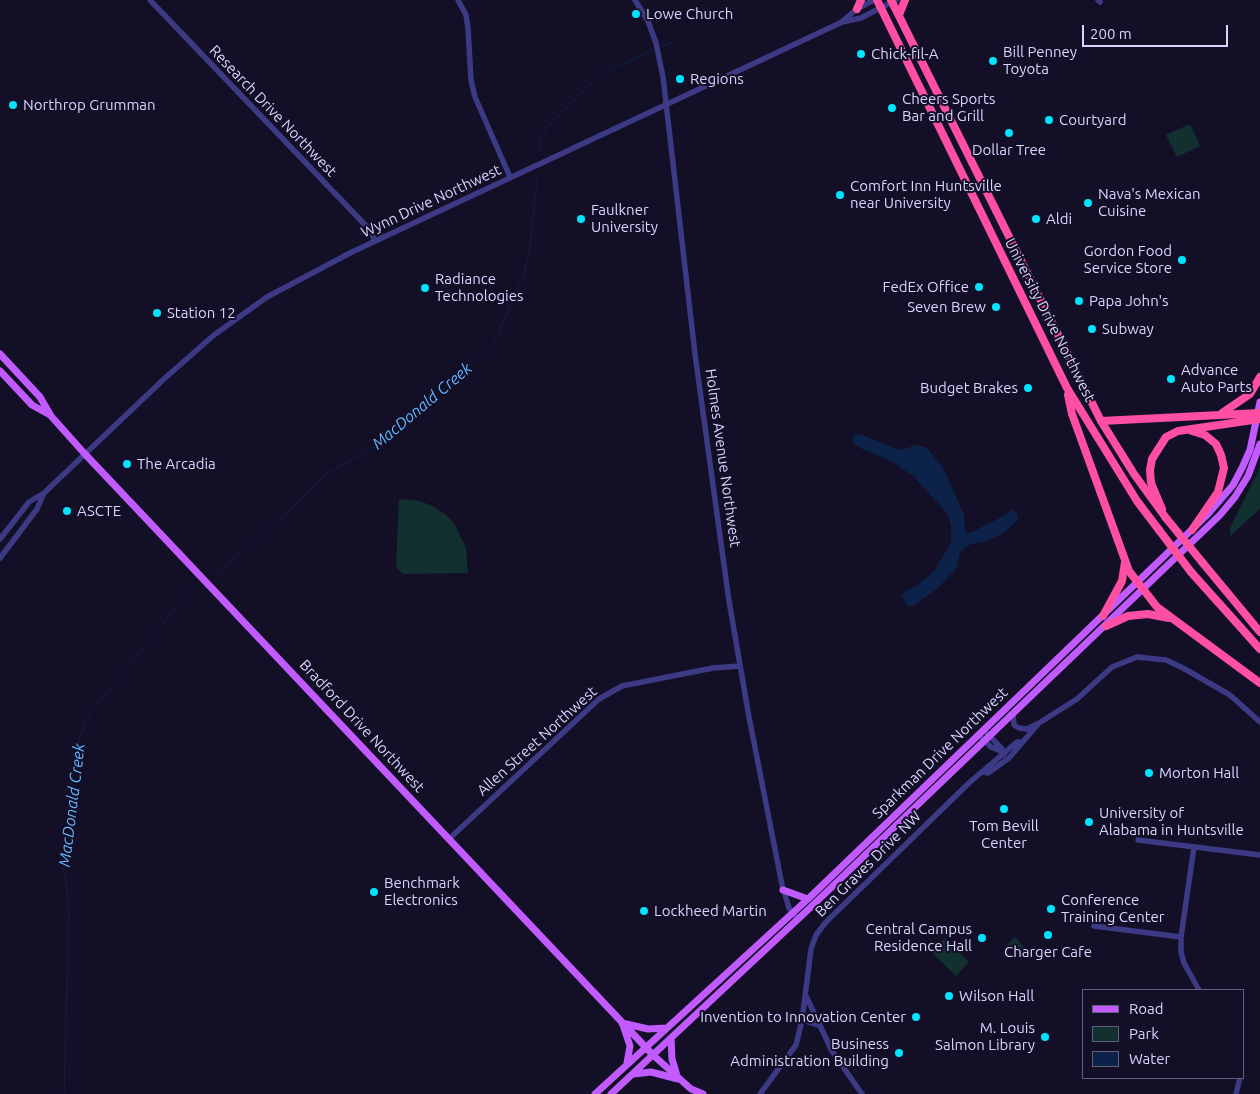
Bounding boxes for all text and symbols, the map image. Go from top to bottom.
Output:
place label: Lowe Church [646,5,733,23]
marker: Lowe Church [630,8,642,20]
scale bar [1085,15,1231,47]
text: 200 m [1090,25,1132,42]
street label: Research Drive Northwest [206,42,340,180]
place label: Bill Penney Toyota [1003,43,1077,78]
place label: Chick-fil-A [871,45,938,63]
marker: Chick-fil-A [855,48,867,60]
marker: Bill Penney Toyota [987,55,999,67]
place label: Regions [690,70,744,88]
marker: Regions [674,73,686,85]
place label: Cheers Sports Bar and Grill [902,90,995,125]
place label: Northrop Grumman [23,96,156,114]
marker: Northrop Grumman [7,99,19,111]
marker: Cheers Sports Bar and Grill [886,102,898,114]
place label: Courtyard [1059,111,1126,129]
marker: Courtyard [1043,114,1055,126]
marker: Dollar Tree [1003,127,1015,139]
place label: Dollar Tree [972,141,1046,159]
street label: Wynn Drive Northwest [358,161,504,241]
place label: Comfort Inn Huntsville near University [850,177,1002,212]
place label: Nava's Mexican Cuisine [1098,185,1200,220]
marker: Comfort Inn Huntsville near University [834,189,846,201]
marker: Nava's Mexican Cuisine [1082,197,1094,209]
place label: Faulkner University [591,201,658,236]
place label: Aldi [1046,210,1072,228]
marker: Faulkner University [575,213,587,225]
marker: Aldi [1030,213,1042,225]
street label: University Drive Northwest [1001,235,1099,405]
place label: Gordon Food Service Store [1084,242,1172,277]
marker: Gordon Food Service Store [1176,254,1188,266]
place label: Radiance Technologies [435,270,524,305]
place label: FedEx Office [883,278,969,296]
marker: FedEx Office [973,281,985,293]
marker: Radiance Technologies [419,282,431,294]
place label: Papa John's [1089,292,1169,310]
marker: Papa John's [1073,295,1085,307]
place label: Seven Brew [907,298,986,316]
marker: Seven Brew [990,301,1002,313]
place label: Station 12 [167,304,236,322]
marker: Station 12 [151,307,163,319]
place label: Subway [1102,320,1154,338]
marker: Subway [1086,323,1098,335]
water label: MacDonald Creek [368,359,476,453]
place label: Advance Auto Parts [1181,361,1252,396]
street label: Holmes Avenue Northwest [702,368,744,548]
marker: Advance Auto Parts [1165,373,1177,385]
place label: Budget Brakes [920,379,1018,397]
marker: Budget Brakes [1022,382,1034,394]
place label: The Arcadia [137,455,216,473]
marker: The Arcadia [121,458,133,470]
place label: ASCTE [77,502,121,520]
marker: ASCTE [61,505,73,517]
street label: Bradford Drive Northwest [296,656,428,796]
street label: Allen Street Northwest [473,682,601,800]
street label: Sparkman Drive Northwest [869,684,1011,822]
water label: MacDonald Creek [55,742,89,868]
place label: Morton Hall [1159,764,1239,782]
marker: Morton Hall [1143,767,1155,779]
marker: Tom Bevill Center [998,803,1010,815]
place label: University of Alabama in Huntsville [1099,804,1244,839]
street label: Ben Graves Drive NW [811,807,925,921]
marker: University of Alabama in Huntsville [1083,816,1095,828]
place label: Tom Bevill Center [969,817,1039,852]
place label: Benchmark Electronics [384,874,460,909]
marker: Benchmark Electronics [368,886,380,898]
place label: Conference Training Center [1061,891,1165,926]
place label: Lockheed Martin [654,902,767,920]
marker: Conference Training Center [1045,903,1057,915]
marker: Lockheed Martin [638,905,650,917]
place label: Central Campus Residence Hall [866,920,972,955]
marker: Charger Cafe [1042,929,1054,941]
marker: Central Campus Residence Hall [976,932,988,944]
place label: Charger Cafe [1004,943,1092,961]
place label: Wilson Hall [959,987,1034,1005]
legend [1082,989,1245,1079]
marker: Wilson Hall [943,990,955,1002]
text: Road [1129,1000,1164,1017]
place label: Invention to Innovation Center [700,1008,906,1026]
marker: Invention to Innovation Center [910,1011,922,1023]
place label: M. Louis Salmon Library [935,1019,1035,1054]
text: Park [1129,1025,1159,1042]
marker: M. Louis Salmon Library [1039,1031,1051,1043]
place label: Business Administration Building [730,1035,889,1070]
marker: Business Administration Building [893,1047,905,1059]
text: Water [1129,1050,1170,1067]

